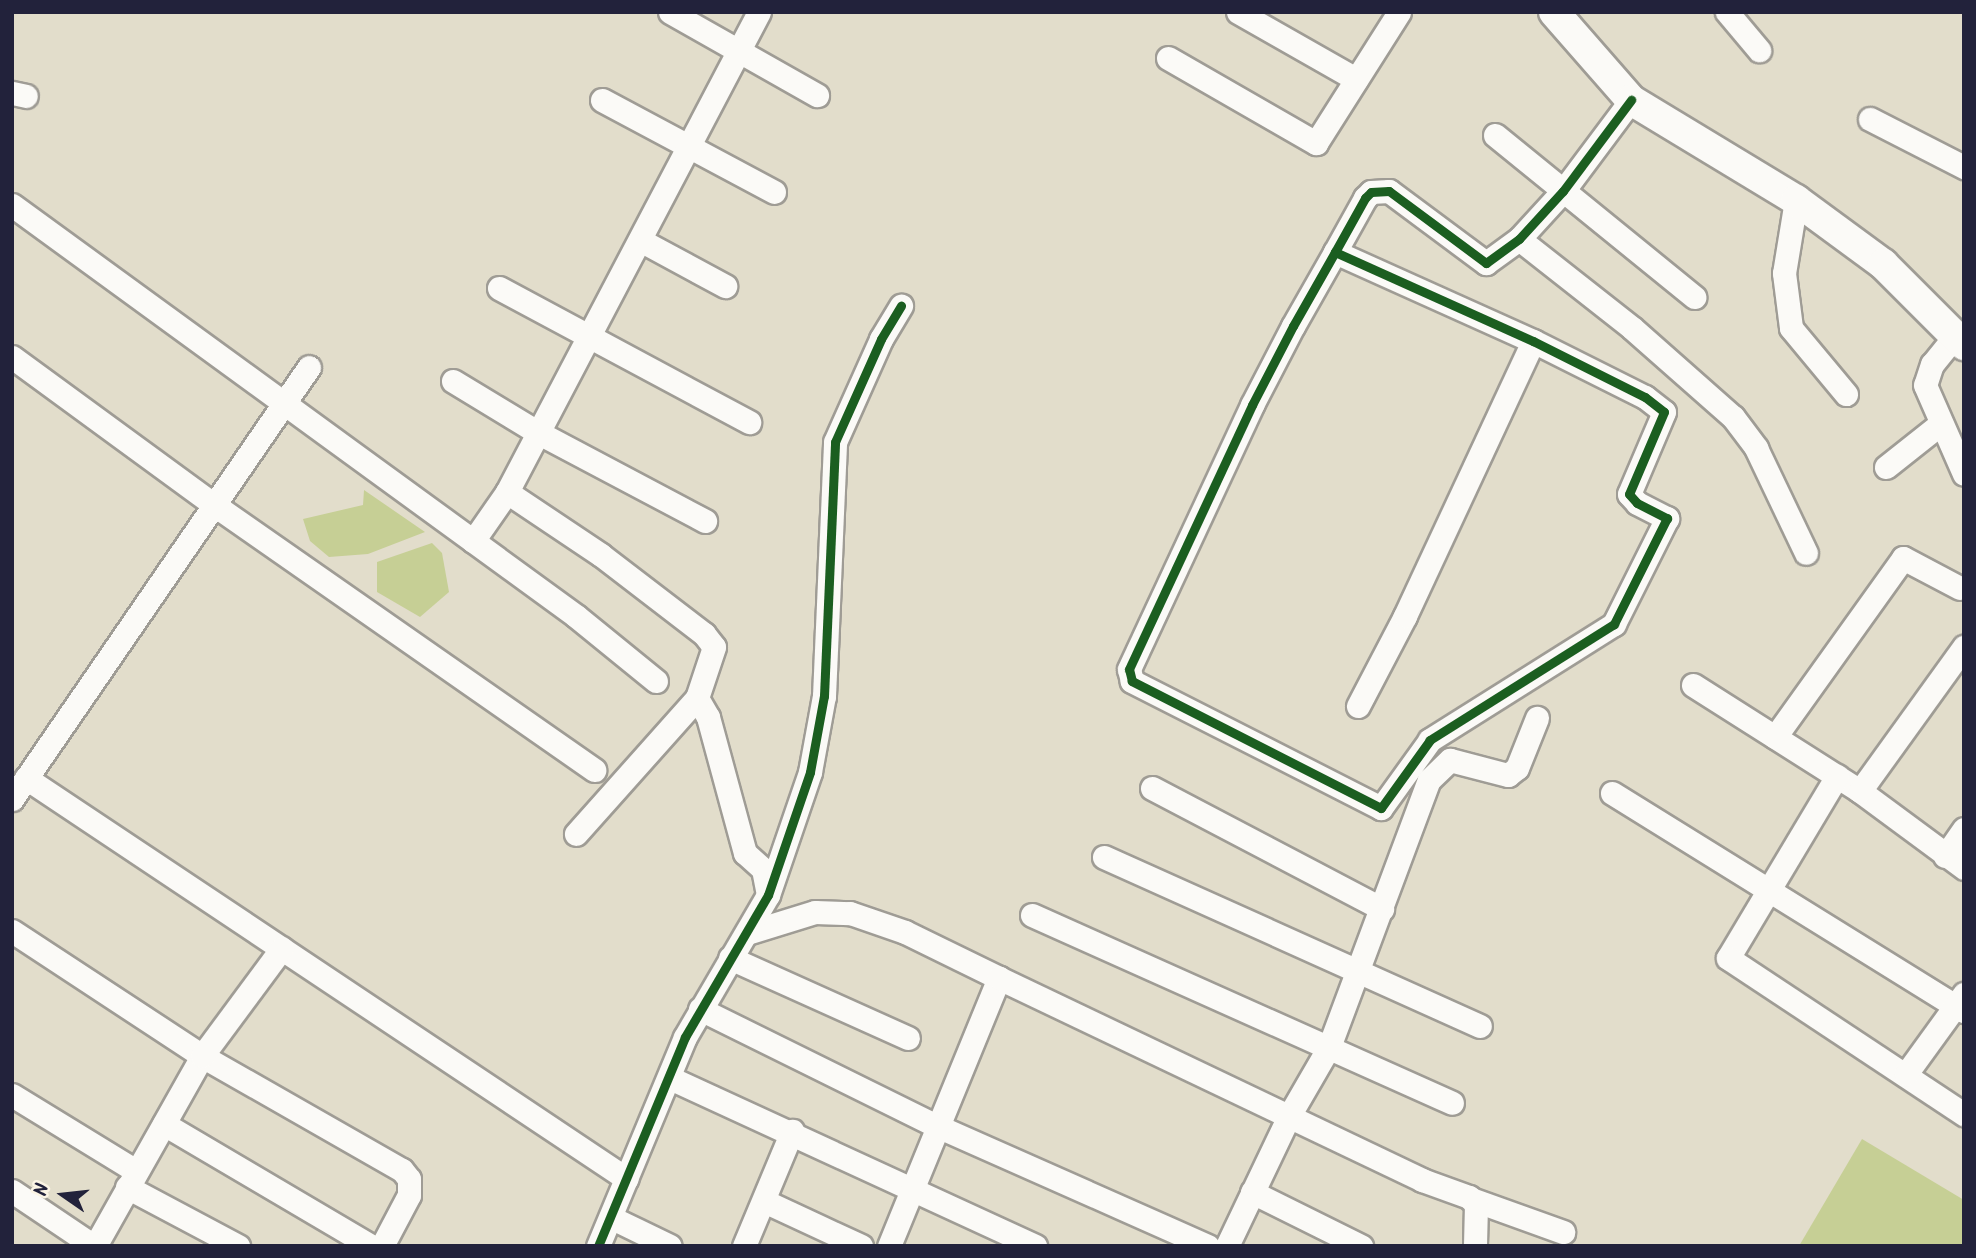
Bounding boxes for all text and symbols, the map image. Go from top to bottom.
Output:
north arrow [28,1160,98,1230]
text: N [27,1180,59,1199]

